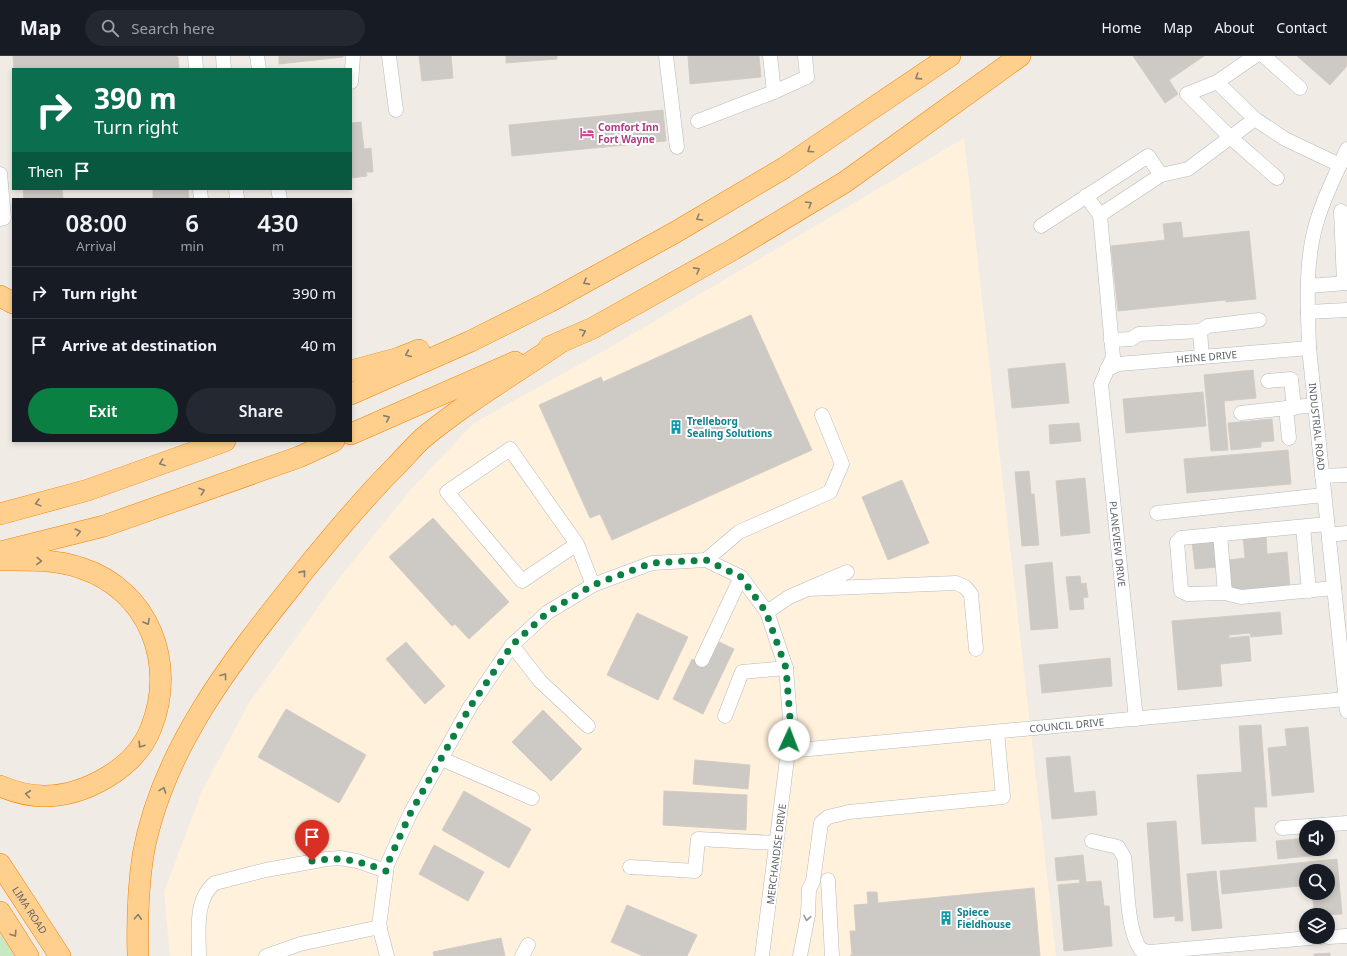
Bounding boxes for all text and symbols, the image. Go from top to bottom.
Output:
search box [85,10,365,46]
text: Map [20,15,61,41]
icon: search [99,17,121,39]
text: Search here [131,18,215,38]
text: Home [1102,18,1141,37]
text: Map [1163,18,1193,37]
text: About [1215,18,1254,37]
text: Contact [1276,18,1327,37]
one-way arrow [915,73,922,80]
text: 390 m [94,79,177,117]
icon: right [28,84,80,136]
text: Turn right [94,115,178,139]
place label: Comfort Inn Fort Wayne [598,120,659,146]
hotel icon: Comfort Inn Fort Wayne [579,125,595,141]
one-way arrow [807,145,814,153]
icon: arrive [71,160,93,182]
text: Then [28,161,63,181]
one-way arrow [805,201,812,208]
text: 08:00 [65,206,127,239]
text: 6 [185,206,199,239]
text: 430 [257,206,299,239]
one-way arrow [696,213,703,221]
text: Arrival [76,237,116,255]
text: min [180,237,204,255]
text: m [272,237,284,255]
one-way arrow [693,267,700,274]
one-way arrow [583,277,590,284]
icon: right [28,282,50,304]
text: Turn right [62,283,137,303]
text: 390 m [292,283,336,303]
one-way arrow [579,329,586,337]
icon: arrive [28,334,50,356]
text: Arrive at destination [62,335,217,355]
text: 40 m [301,335,336,355]
street label: HEINE DRIVE [1176,347,1237,366]
one-way arrow [404,350,411,358]
street label: INDUSTRIAL ROAD [1306,382,1329,471]
button: Exit [28,388,178,434]
button: Share [186,388,336,434]
place label: Trelleborg Sealing Solutions [687,414,772,440]
one-way arrow [382,415,390,423]
building icon: Trelleborg Sealing Solutions [668,419,684,435]
one-way arrow [159,459,166,467]
one-way arrow [198,487,205,496]
one-way arrow [35,499,42,507]
street label: PLANEVIEW DRIVE [1106,500,1129,588]
one-way arrow [75,528,82,537]
one-way arrow [36,557,42,565]
one-way arrow [298,570,305,577]
one-way arrow [142,618,149,625]
one-way arrow [219,674,226,681]
street label: COUNCIL DRIVE [1029,715,1105,735]
position arrow [768,719,810,761]
one-way arrow [138,741,146,748]
one-way arrow [158,787,166,794]
one-way arrow [25,790,31,799]
street label: MERCHANDISE DRIVE [763,803,789,905]
pin [295,820,329,861]
map controls [1299,820,1335,944]
button: sound [1299,820,1335,856]
icon: arrive [301,826,323,848]
button: search [1299,864,1335,900]
street label: LIMA ROAD [9,884,51,937]
place label: Spiece Fieldhouse [957,905,1011,931]
button: layers [1299,908,1335,944]
building icon: Spiece Fieldhouse [938,910,954,926]
one-way arrow [133,914,142,920]
one-way arrow [803,915,812,921]
one-way arrow [9,930,17,937]

